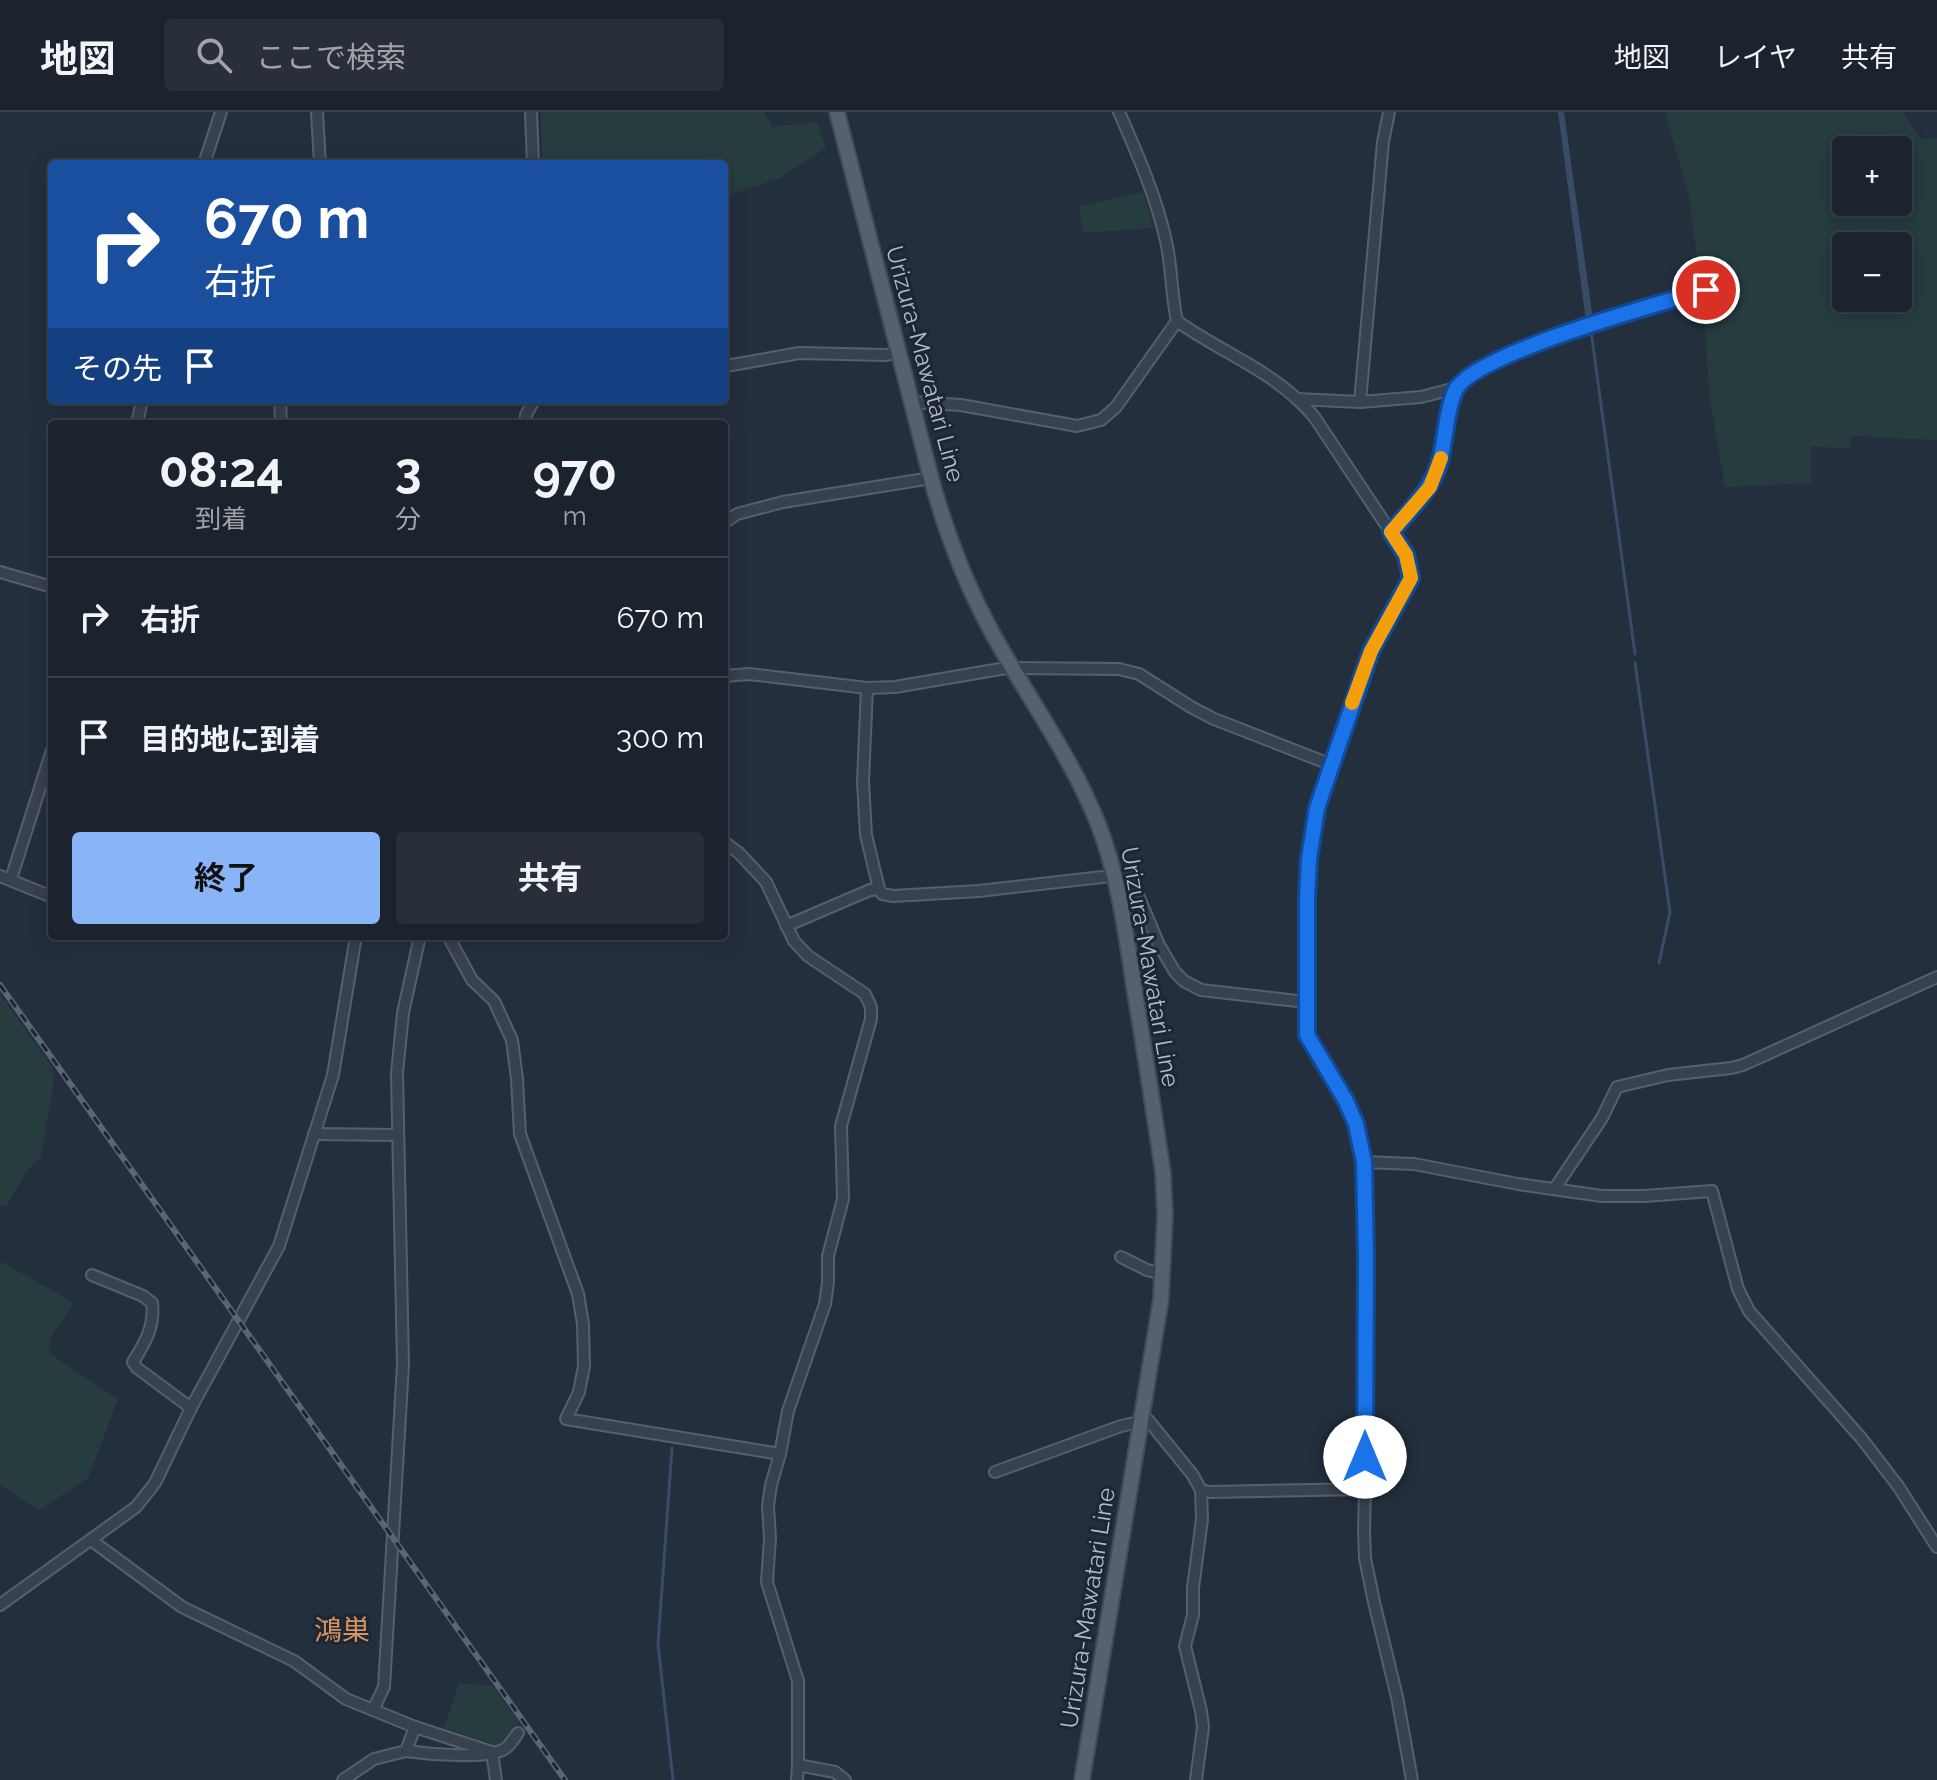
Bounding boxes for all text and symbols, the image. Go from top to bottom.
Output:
search box [164,19,724,91]
icon: search [192,33,236,77]
text: 地図 [40,36,116,81]
text: ここで検索 [256,40,406,75]
text: 地図 [1614,41,1670,74]
text: レイヤ [1714,41,1797,74]
text: 共有 [1841,41,1897,74]
map controls [1832,136,1912,312]
button: + [1832,136,1912,216]
text: 670 m [204,185,369,251]
icon: right [72,192,176,296]
button: − [1832,232,1912,312]
street label: Urizura-Mawatari Line [880,243,971,485]
pin [1672,256,1740,324]
text: 右折 [204,260,276,302]
icon: arrive [1684,268,1728,312]
icon: arrive [178,344,222,388]
text: その先 [72,351,162,386]
text: 08:24 [159,442,284,498]
text: 3 [395,442,421,498]
text: 970 [532,445,617,501]
text: m [563,501,587,531]
text: 到着 [195,504,247,534]
text: 分 [395,504,421,534]
icon: right [72,595,116,639]
text: 670 m [616,600,704,635]
text: 右折 [140,602,200,637]
icon: arrive [72,715,116,759]
text: 300 m [616,720,704,755]
text: 目的地に到着 [140,722,320,757]
button: 終了 [72,832,380,924]
button: 共有 [396,832,704,924]
street label: Urizura-Mawatari Line [1115,845,1186,1089]
position arrow [1323,1415,1407,1499]
street label: Urizura-Mawatari Line [1054,1486,1121,1730]
district label: 鴻巣 [314,1614,370,1647]

